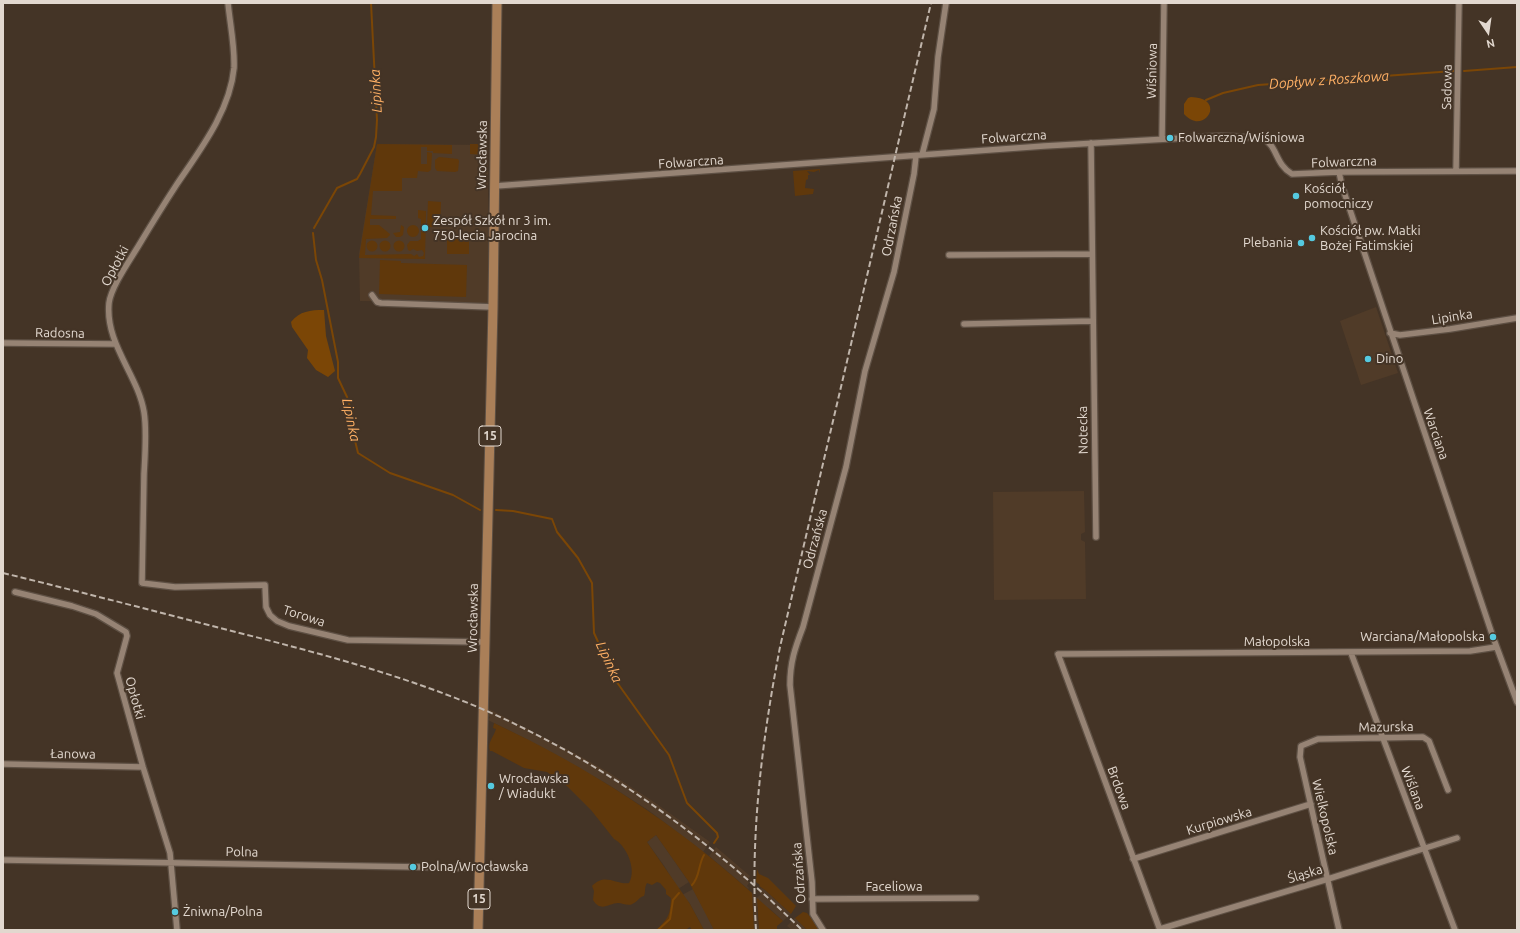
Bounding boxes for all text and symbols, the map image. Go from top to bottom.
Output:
north arrow [1468,12,1508,52]
text: N [1485,37,1496,50]
street label: Wiśniowa [1144,43,1160,99]
street label: Sadowa [1439,64,1455,110]
water label: Dopływ z Roszkowa [1268,67,1390,93]
water label: Lipinka [366,69,386,113]
street label: Wrocławska [474,120,490,190]
street label: Folwarczna [981,127,1047,147]
place label: Folwarczna/Wiśniowa [1178,130,1305,146]
marker: Folwarczna/Wiśniowa [1165,133,1175,143]
street label: Folwarczna [658,152,724,172]
street label: Folwarczna [1311,153,1377,171]
place label: Kościół pomocniczy [1304,181,1373,212]
marker: Kościół pomocniczy [1291,191,1301,201]
street label: Odrzańska [878,194,906,258]
place label: Zespół Szkół nr 3 im. 750-lecia Jarocina [433,213,551,244]
marker: Zespół Szkół nr 3 im. 750-lecia Jarocina [420,223,430,233]
place label: Kościół pw. Matki Bożej Fatimskiej [1320,223,1421,254]
marker: Kościół pw. Matki Bożej Fatimskiej [1307,233,1317,243]
place label: Plebania [1243,235,1293,251]
marker: Plebania [1296,238,1306,248]
street label: Opłotki [98,243,132,289]
street label: Lipinka [1430,306,1474,328]
street label: Radosna [35,325,85,341]
place label: Dino [1376,351,1403,367]
marker: Dino [1363,354,1373,364]
water label: Lipinka [338,397,364,443]
street label: Notecka [1075,406,1091,454]
street label: Warciana [1420,406,1452,462]
road number: 15 [479,426,501,446]
street label: Odrzańska [799,507,831,571]
street label: Wrocławska [465,583,481,653]
street label: Torowa [281,602,327,630]
place label: Warciana/Małopolska [1360,629,1485,645]
marker: Warciana/Małopolska [1488,632,1498,642]
street label: Małopolska [1244,634,1310,650]
water label: Lipinka [592,639,626,685]
street label: Opłotki [122,675,148,721]
street label: Mazurska [1358,719,1414,735]
street label: Łanowa [50,746,96,762]
street label: Brdowa [1104,764,1134,812]
street label: Wiślana [1398,764,1428,812]
place label: Wrocławska / Wiadukt [499,771,569,802]
street label: Wielkopolska [1309,778,1341,856]
marker: Wrocławska / Wiadukt [486,781,496,791]
street label: Kurpiowska [1184,804,1254,838]
street label: Odrzańska [789,842,809,904]
street label: Polna [225,844,259,860]
place label: Polna/Wrocławska [421,859,528,875]
street label: Śląska [1286,861,1324,887]
marker: Polna/Wrocławska [408,862,418,872]
street label: Faceliowa [865,879,923,895]
road number: 15 [468,889,490,909]
place label: Żniwna/Polna [183,904,263,920]
marker: Żniwna/Polna [170,907,180,917]

